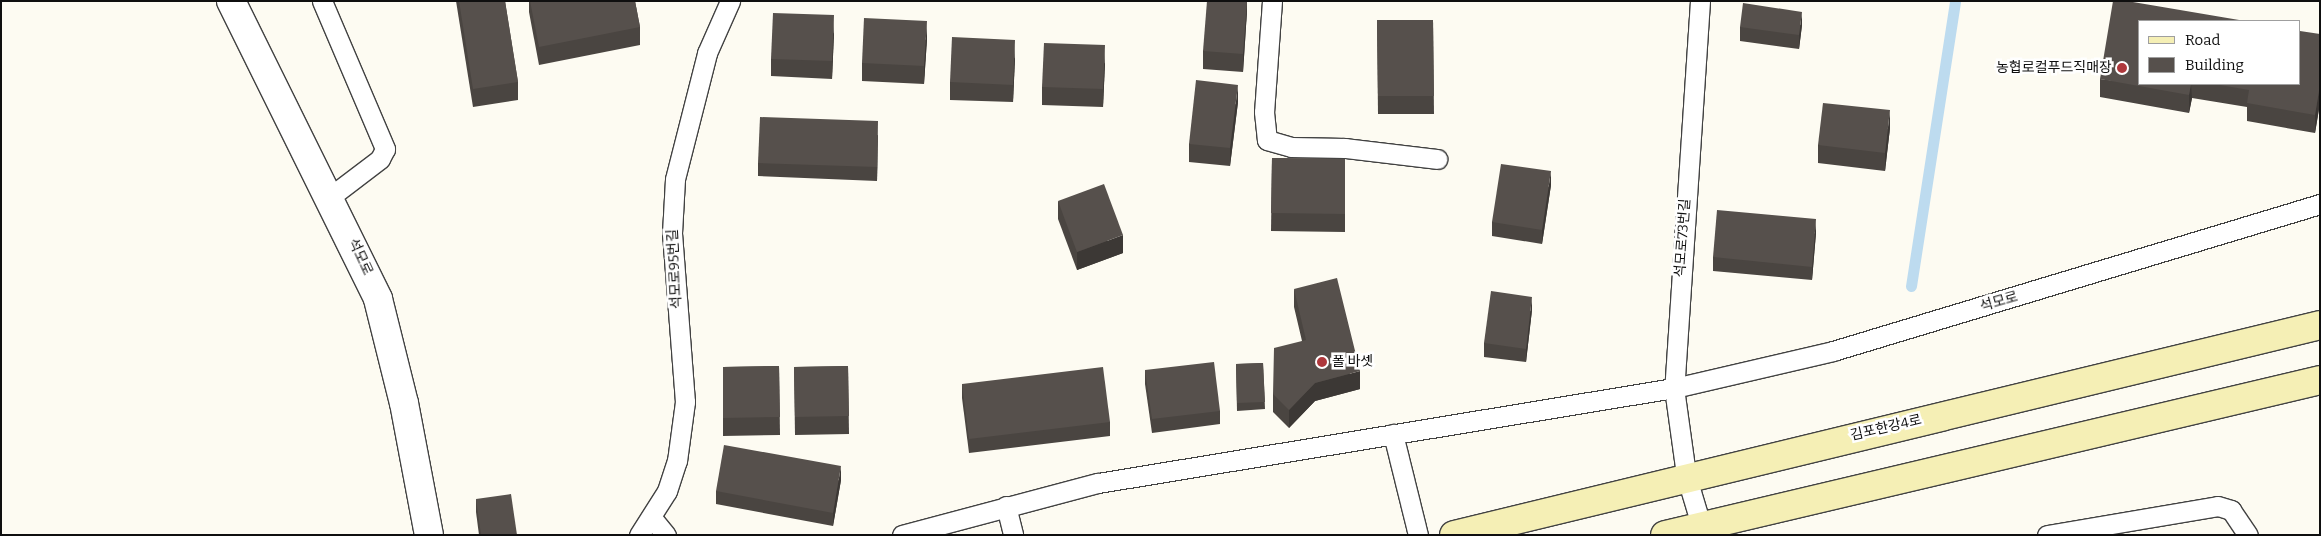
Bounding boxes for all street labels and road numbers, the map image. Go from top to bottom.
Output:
street label: 석모로73번길 [1672,198,1694,278]
street label: 석모로95번길 [665,229,685,309]
street label: 석모로 [344,236,376,278]
street label: 석모로 [1978,289,2020,315]
street label: 김포한강4로 [1849,412,1923,444]

